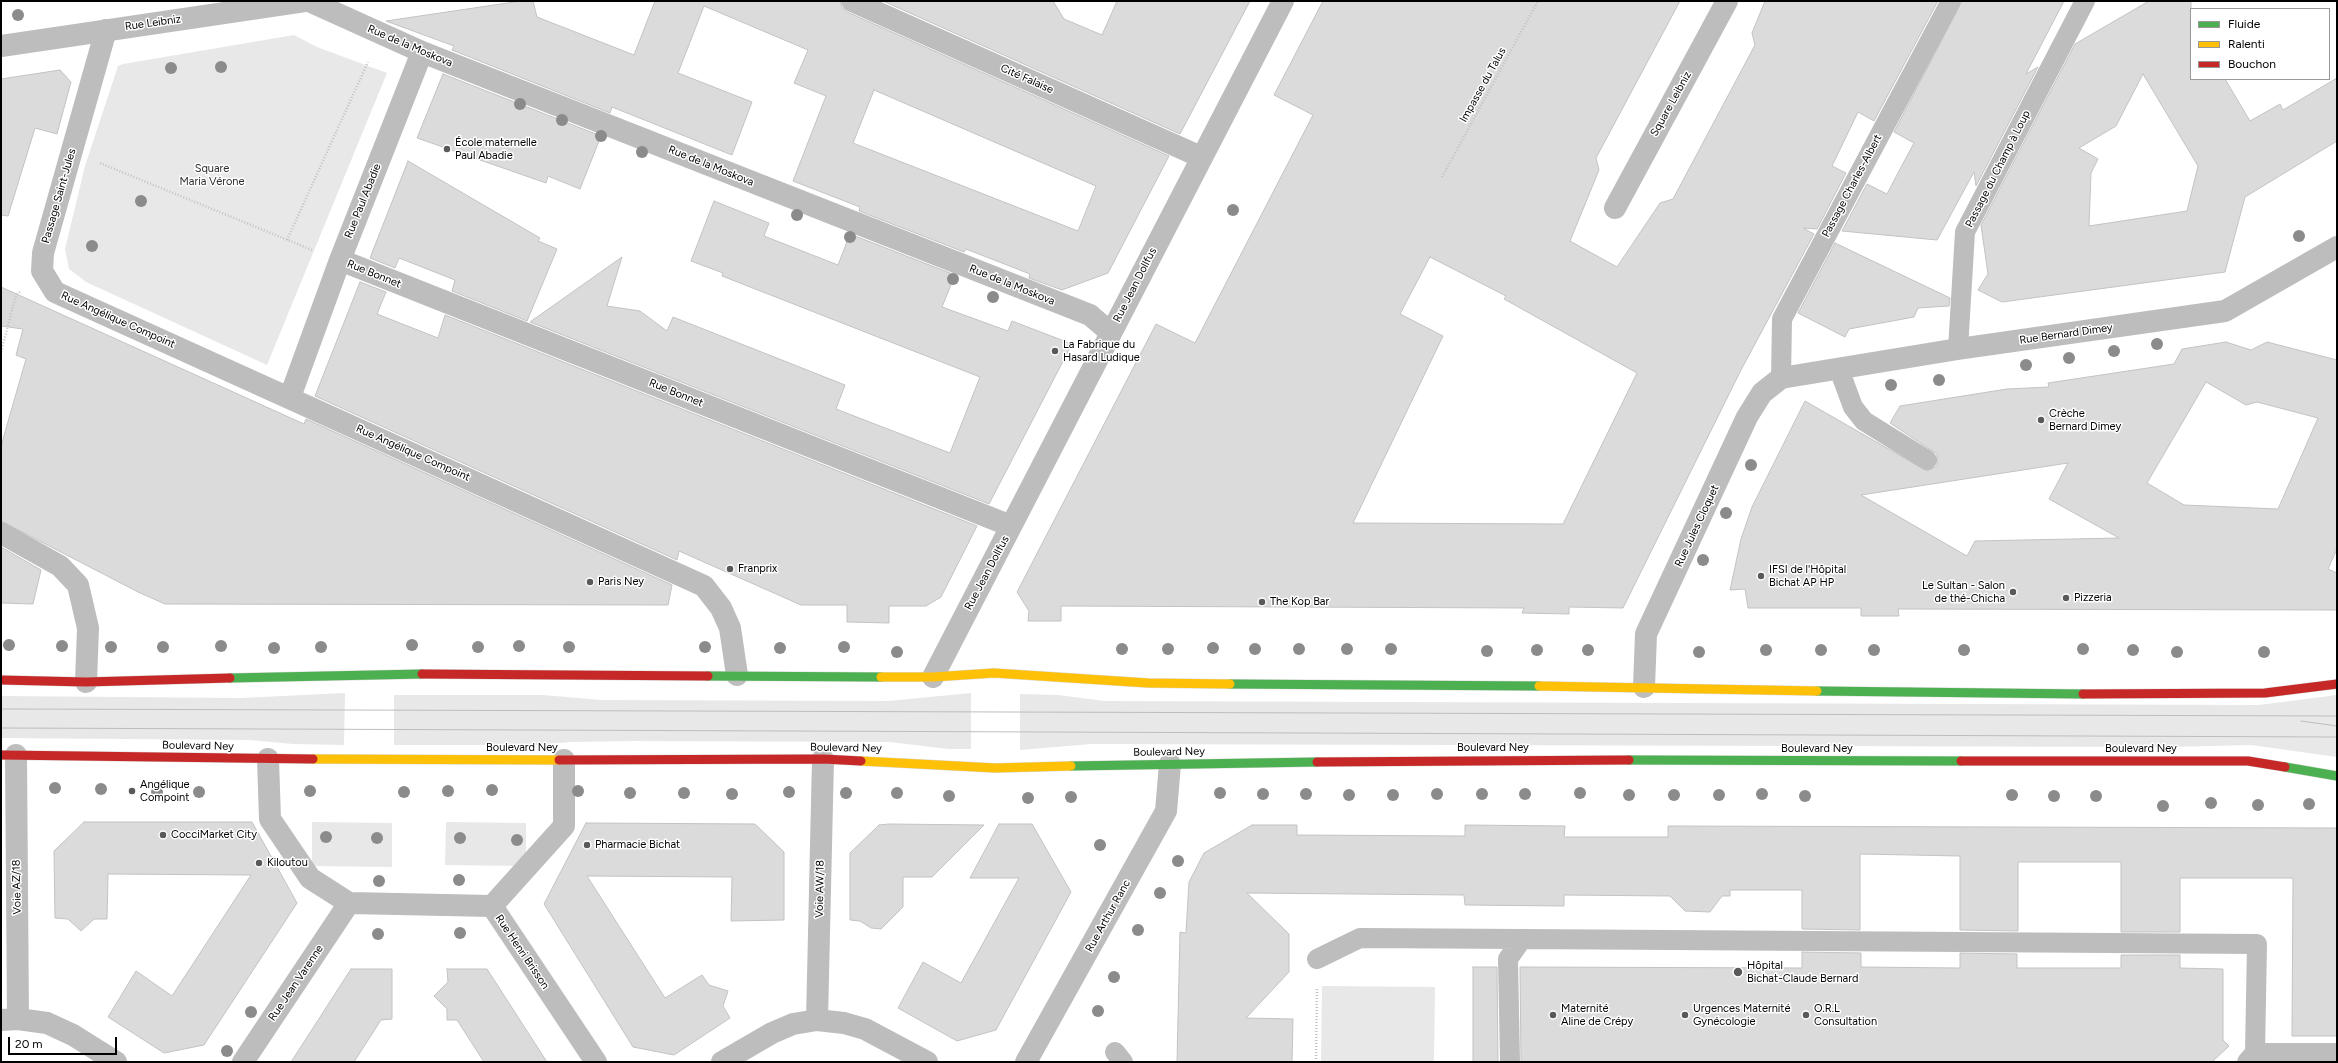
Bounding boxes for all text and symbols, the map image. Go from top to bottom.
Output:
legend [2190,8,2330,80]
street label: Rue Leibniz [124,13,182,33]
text: Fluide [2228,17,2260,31]
street label: Rue de la Moskova [365,22,455,70]
text: Ralenti [2228,37,2265,51]
street label: Impasse du Talus [1457,45,1509,125]
text: Bouchon [2228,57,2276,71]
street label: Cité Falaise [998,61,1056,97]
street label: Square Leibniz [1648,69,1694,139]
street label: Passage du Champ à Loup [1963,108,2033,230]
street label: Passage Charles-Albert [1819,132,1885,240]
place label: École maternelle Paul Abadie [455,136,537,162]
street label: Rue de la Moskova [666,143,756,189]
marker: École maternelle Paul Abadie [442,144,452,154]
street label: Passage Saint-Jules [39,147,79,245]
park label: Square Maria Vérone [180,162,244,188]
street label: Rue Paul Abadie [342,162,384,240]
street label: Rue Jean Dollfus [1111,245,1159,325]
street label: Rue Bonnet [345,257,403,291]
street label: Rue de la Moskova [967,262,1057,308]
street label: Rue Angélique Compoint [59,289,177,351]
street label: Rue Bernard Dimey [2019,321,2113,347]
place label: La Fabrique du Hasard Ludique [1063,338,1140,364]
marker: La Fabrique du Hasard Ludique [1050,346,1060,356]
street label: Rue Bonnet [647,376,705,410]
place label: Crèche Bernard Dimey [2049,407,2121,433]
marker: Crèche Bernard Dimey [2036,415,2046,425]
street label: Rue Angélique Compoint [354,422,472,484]
street label: Rue Jules Cloquet [1672,483,1722,569]
street label: Rue Jean Dollfus [962,534,1012,612]
place label: Franprix [738,562,777,576]
place label: IFSI de l'Hôpital Bichat AP HP [1769,563,1846,589]
marker: Franprix [725,564,735,574]
marker: IFSI de l'Hôpital Bichat AP HP [1756,571,1766,581]
place label: Paris Ney [598,575,644,589]
marker: Paris Ney [585,577,595,587]
place label: Le Sultan - Salon de thé-Chicha [1922,579,2005,605]
marker: Le Sultan - Salon de thé-Chicha [2008,587,2018,597]
place label: Pizzeria [2074,591,2112,605]
marker: Pizzeria [2061,593,2071,603]
place label: The Kop Bar [1270,595,1329,609]
marker: The Kop Bar [1257,597,1267,607]
street label: Boulevard Ney [162,739,234,753]
street label: Boulevard Ney [486,741,558,755]
street label: Boulevard Ney [810,741,882,755]
street label: Boulevard Ney [1457,741,1529,755]
street label: Boulevard Ney [1781,742,1853,756]
street label: Boulevard Ney [2105,742,2177,756]
street label: Boulevard Ney [1133,745,1205,759]
place label: Angélique Compoint [140,778,190,804]
marker: Angélique Compoint [127,786,137,796]
place label: CocciMarket City [171,828,257,842]
marker: CocciMarket City [158,830,168,840]
place label: Pharmacie Bichat [595,838,680,852]
marker: Pharmacie Bichat [582,840,592,850]
place label: Kiloutou [267,856,308,870]
marker: Kiloutou [254,858,264,868]
street label: Voie AZ/18 [10,859,24,915]
street label: Voie AW/18 [813,860,827,918]
street label: Rue Arthur Ranc [1083,878,1133,954]
street label: Rue Henri Brisson [492,912,552,992]
street label: Rue Jean Varenne [266,943,326,1023]
place label: Hôpital Bichat-Claude Bernard [1747,959,1858,985]
marker: Hôpital Bichat-Claude Bernard [1732,966,1744,978]
place label: Maternité Aline de Crépy [1561,1002,1633,1028]
place label: Urgences Maternité Gynécologie [1693,1002,1791,1028]
place label: O.R.L Consultation [1814,1002,1877,1028]
marker: Maternité Aline de Crépy [1548,1010,1558,1020]
marker: Urgences Maternité Gynécologie [1680,1010,1690,1020]
marker: O.R.L Consultation [1801,1010,1811,1020]
scale bar [10,1029,119,1055]
text: 20 m [15,1037,43,1051]

